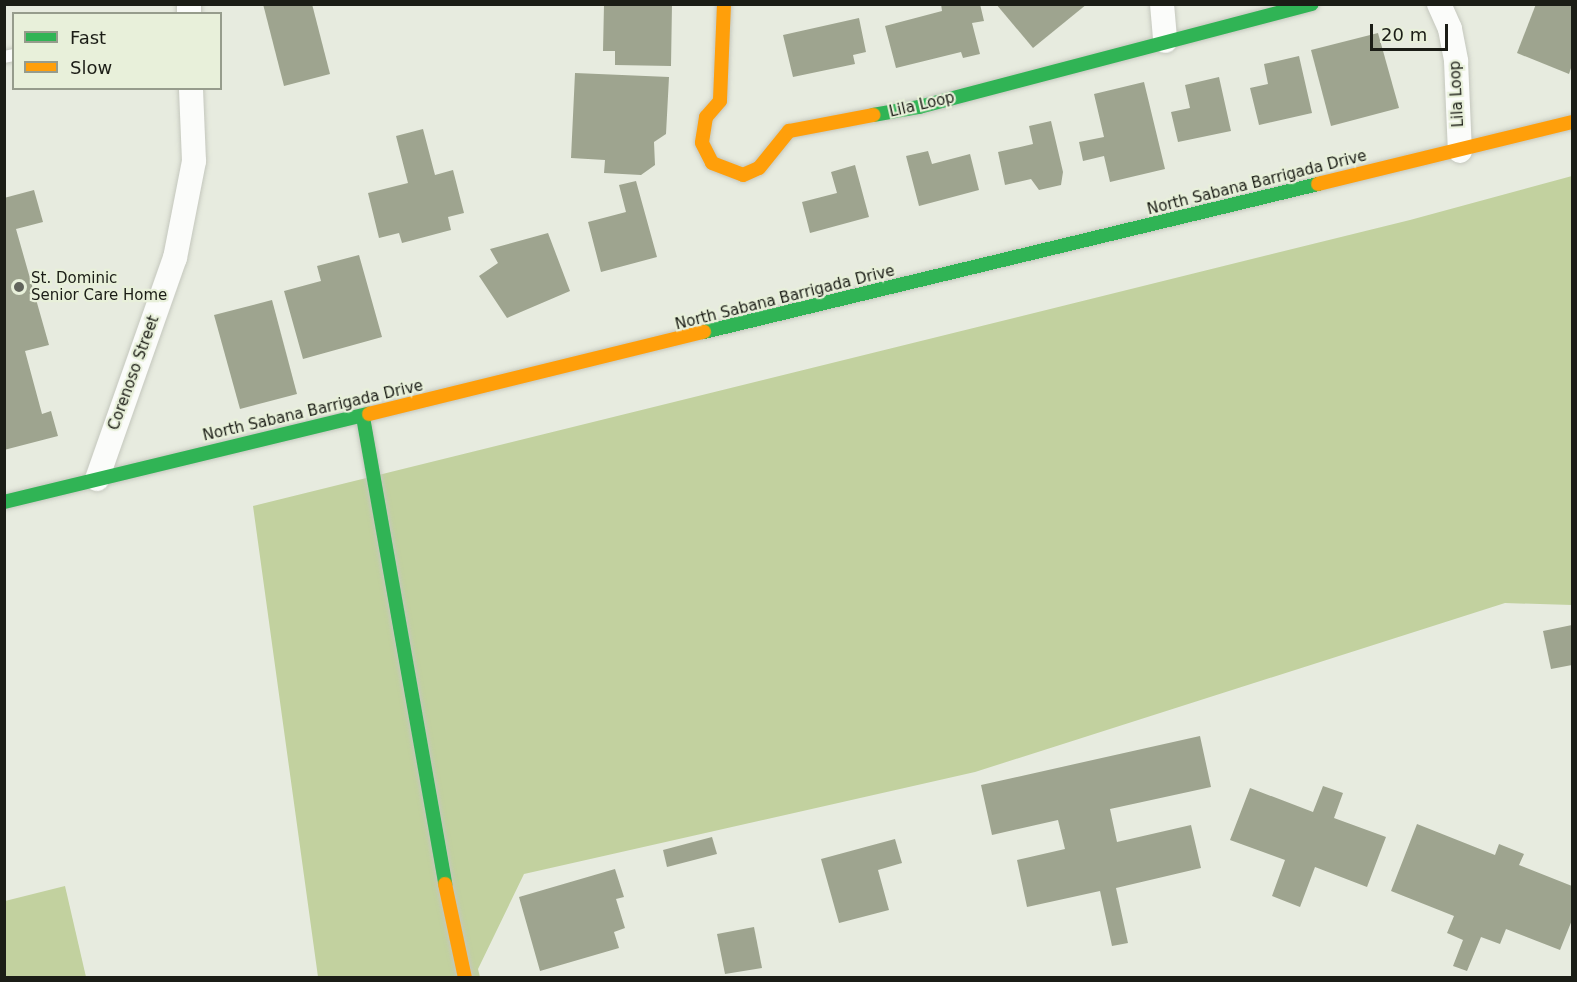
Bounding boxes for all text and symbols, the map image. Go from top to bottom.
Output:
legend [12,12,222,90]
scale bar [1373,12,1451,50]
text: 20 m [1381,24,1427,45]
text: Fast [70,27,106,48]
text: Slow [70,57,112,78]
street label: Lila Loop [1446,60,1468,128]
street label: Lila Loop [888,89,956,121]
street label: North Sabana Barrigada Drive [1145,147,1369,219]
street label: North Sabana Barrigada Drive [673,262,897,334]
place label: St. Dominic Senior Care Home [31,269,167,304]
marker: St. Dominic Senior Care Home [12,280,26,294]
street label: Corenoso Street [105,313,163,433]
street label: North Sabana Barrigada Drive [201,377,425,445]

